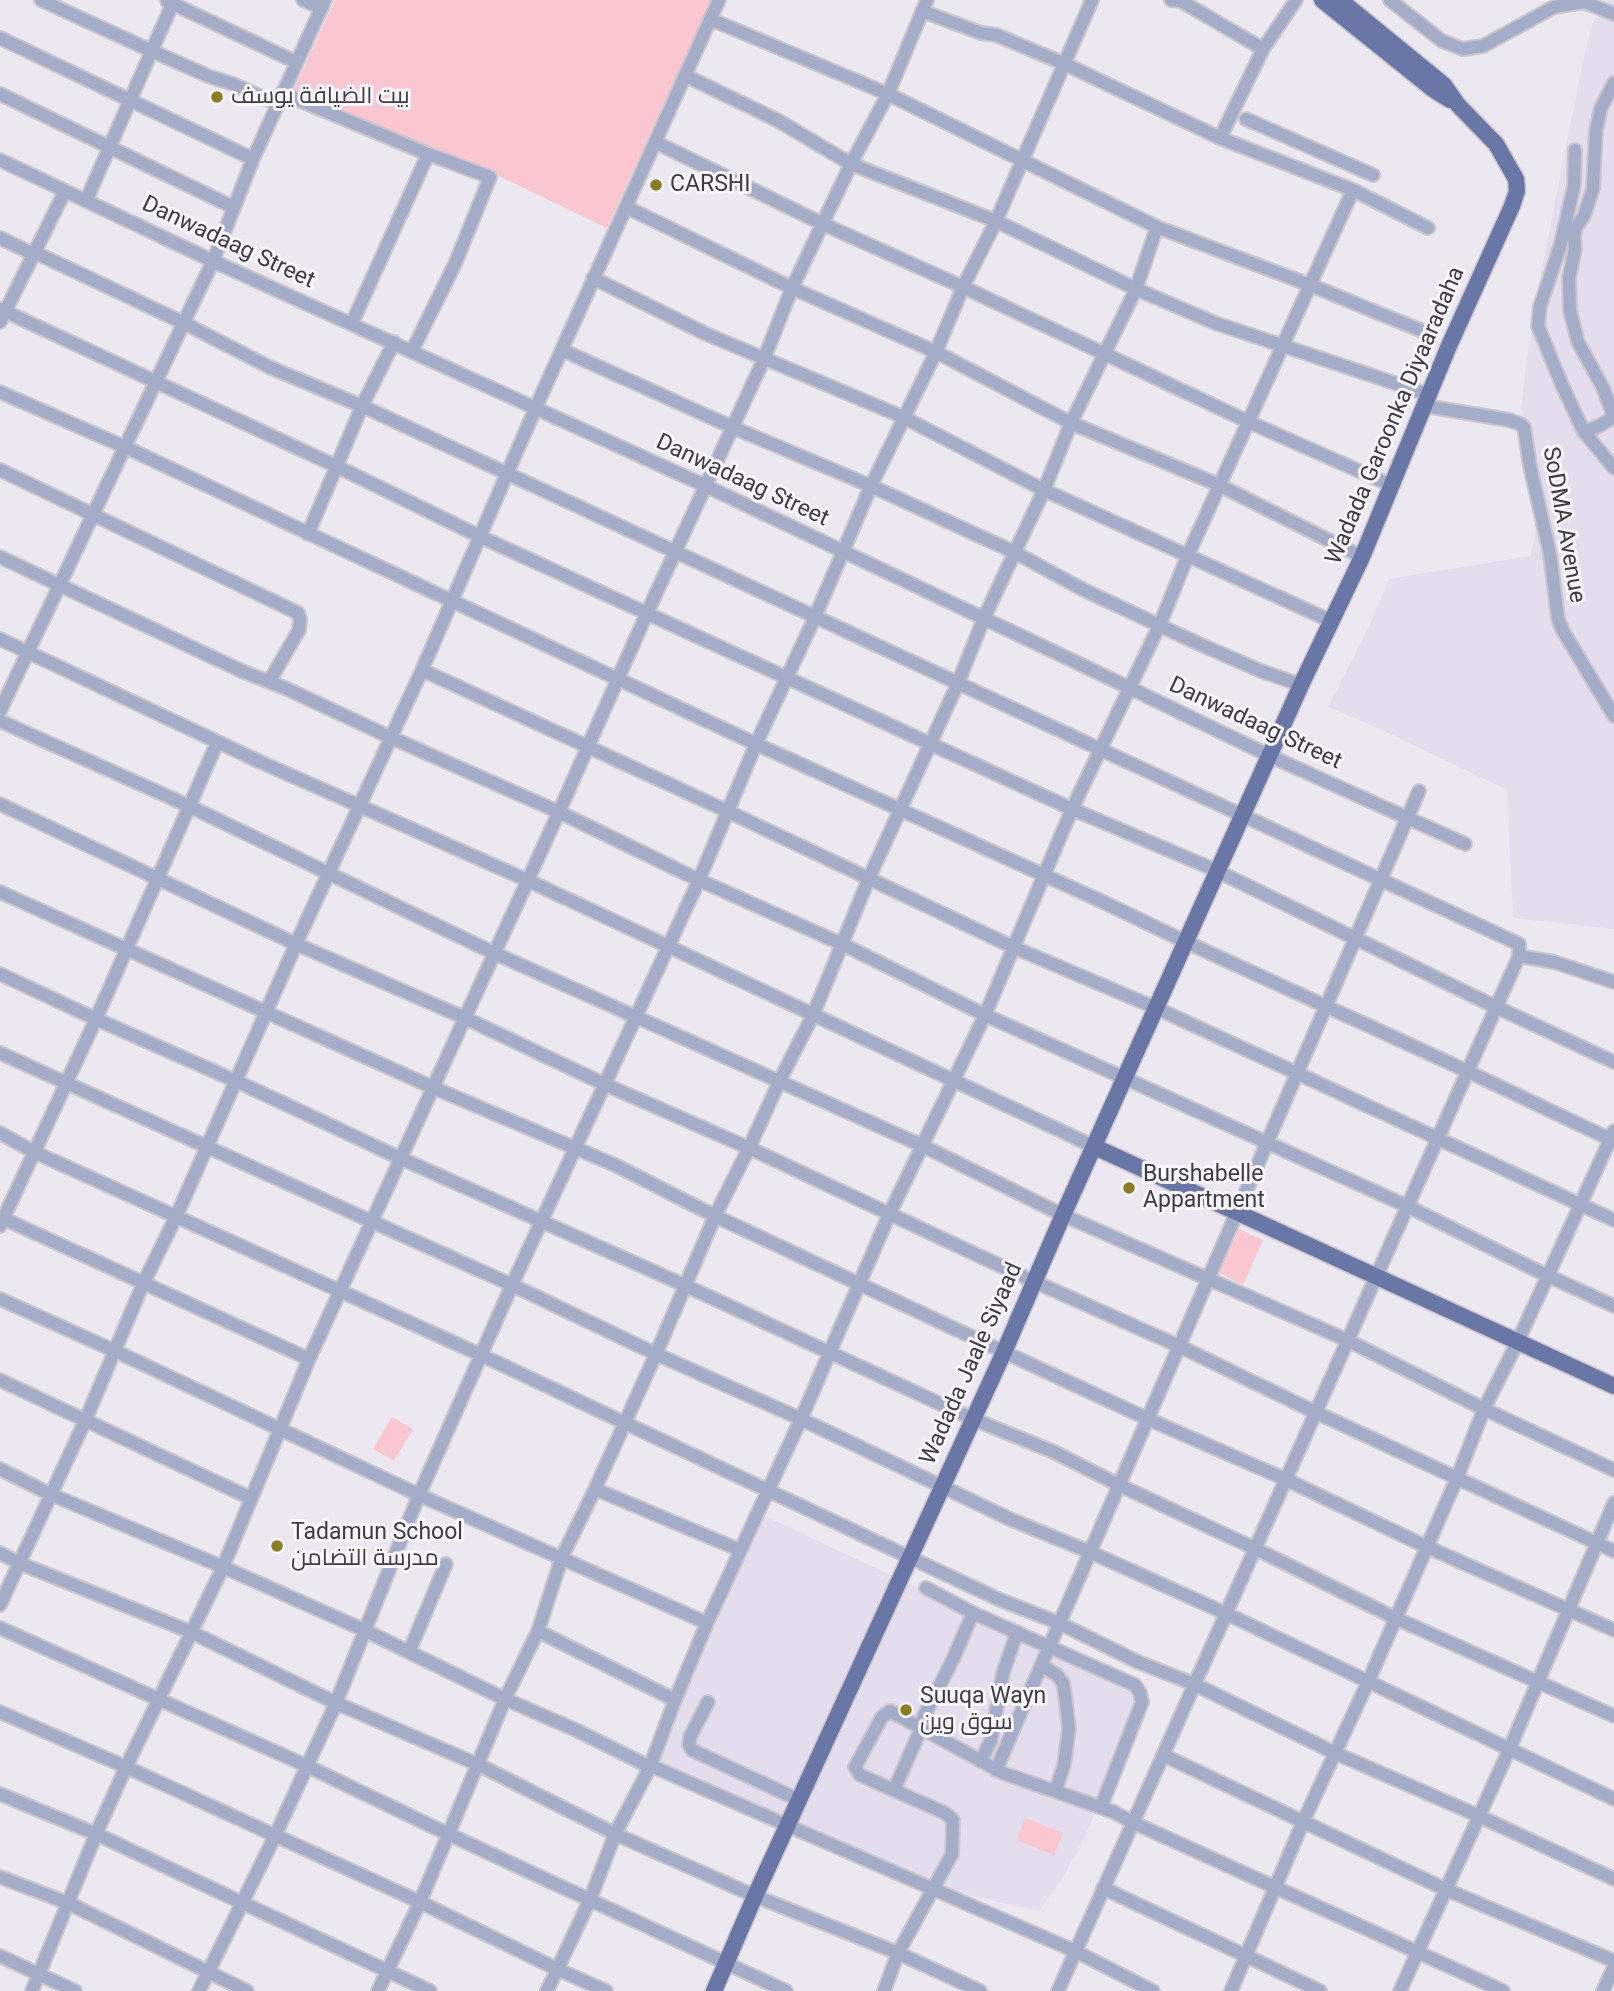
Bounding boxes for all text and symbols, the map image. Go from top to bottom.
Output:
place label: بيت الضيافة يوسف [231,83,410,111]
marker: بيت الضيافة يوسف [209,89,225,105]
place label: CARSHI [670,171,750,199]
marker: CARSHI [648,177,664,193]
street label: Danwadaag Street [137,191,319,295]
street label: Wadada Garoonka Diyaaradaha [1321,263,1471,569]
street label: Danwadaag Street [651,429,833,533]
street label: SoDMA Avenue [1536,445,1590,605]
street label: Danwadaag Street [1164,672,1346,776]
place label: Burshabelle Appartment [1143,1161,1265,1215]
marker: Burshabelle Appartment [1121,1180,1137,1196]
street label: Wadada Jaale Siyaad [915,1259,1029,1469]
place label: Tadamun School مدرسة التضامن [291,1519,463,1573]
marker: Tadamun School مدرسة التضامن [269,1538,285,1554]
place label: Suuqa Wayn سوق وين [920,1683,1046,1737]
marker: Suuqa Wayn سوق وين [898,1702,914,1718]

